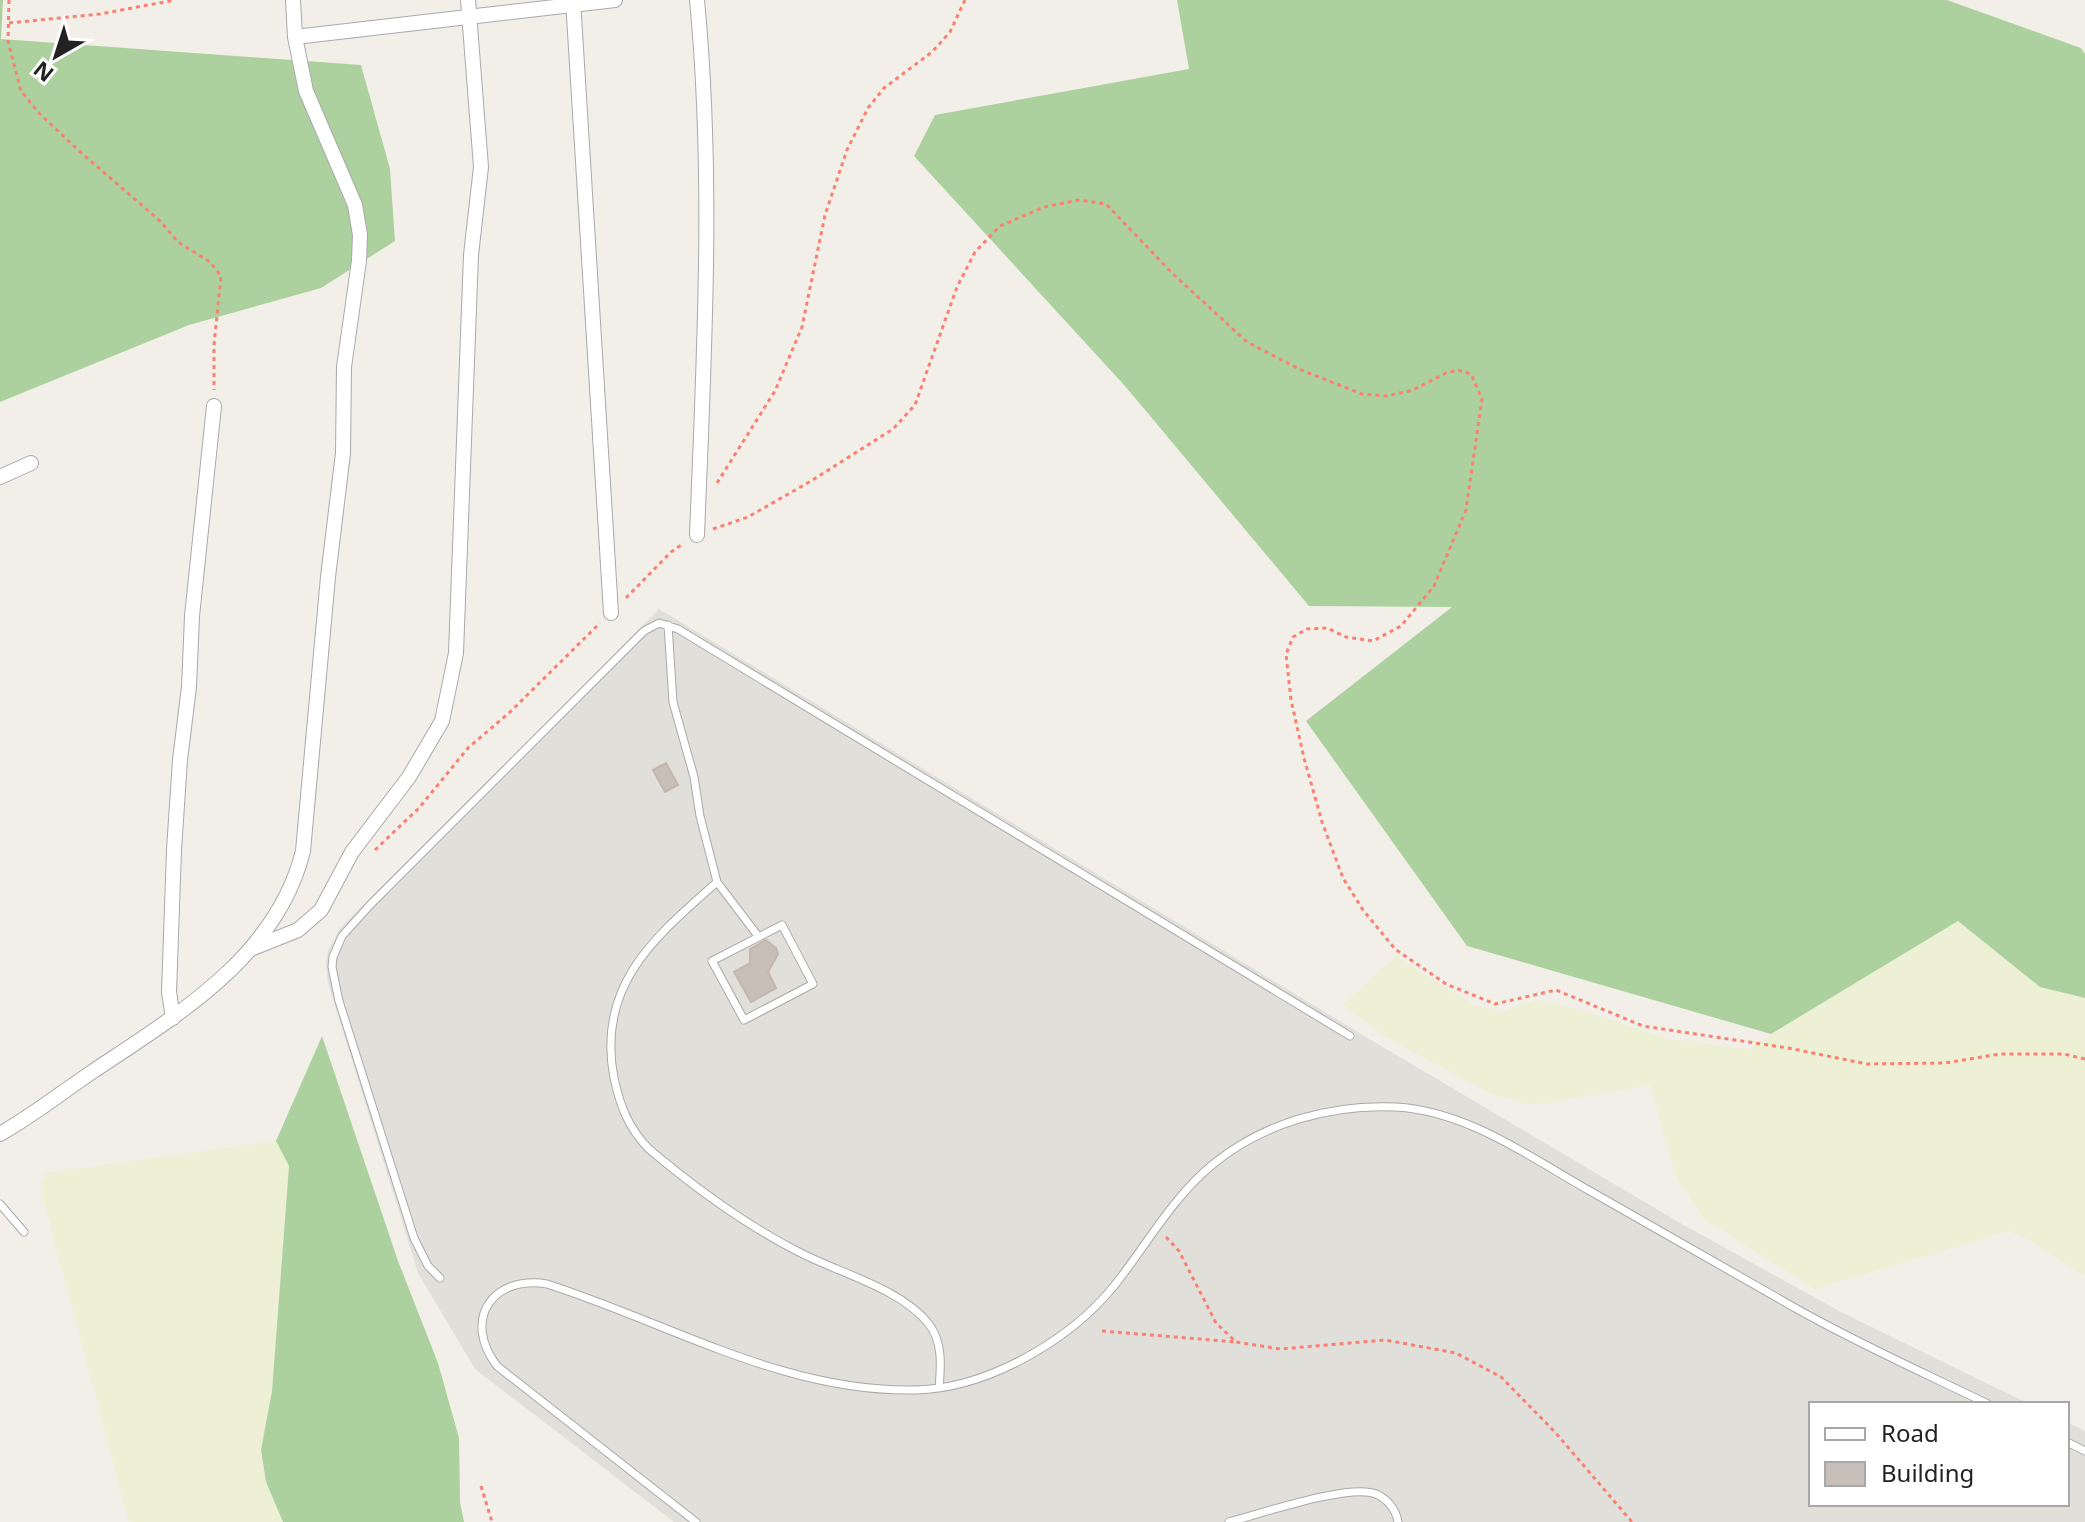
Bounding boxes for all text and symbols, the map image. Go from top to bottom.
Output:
north arrow [16,16,96,96]
text: N [26,55,59,90]
legend [1809,1402,2069,1506]
text: Road [1881,1416,1939,1449]
text: Building [1881,1456,1974,1489]

